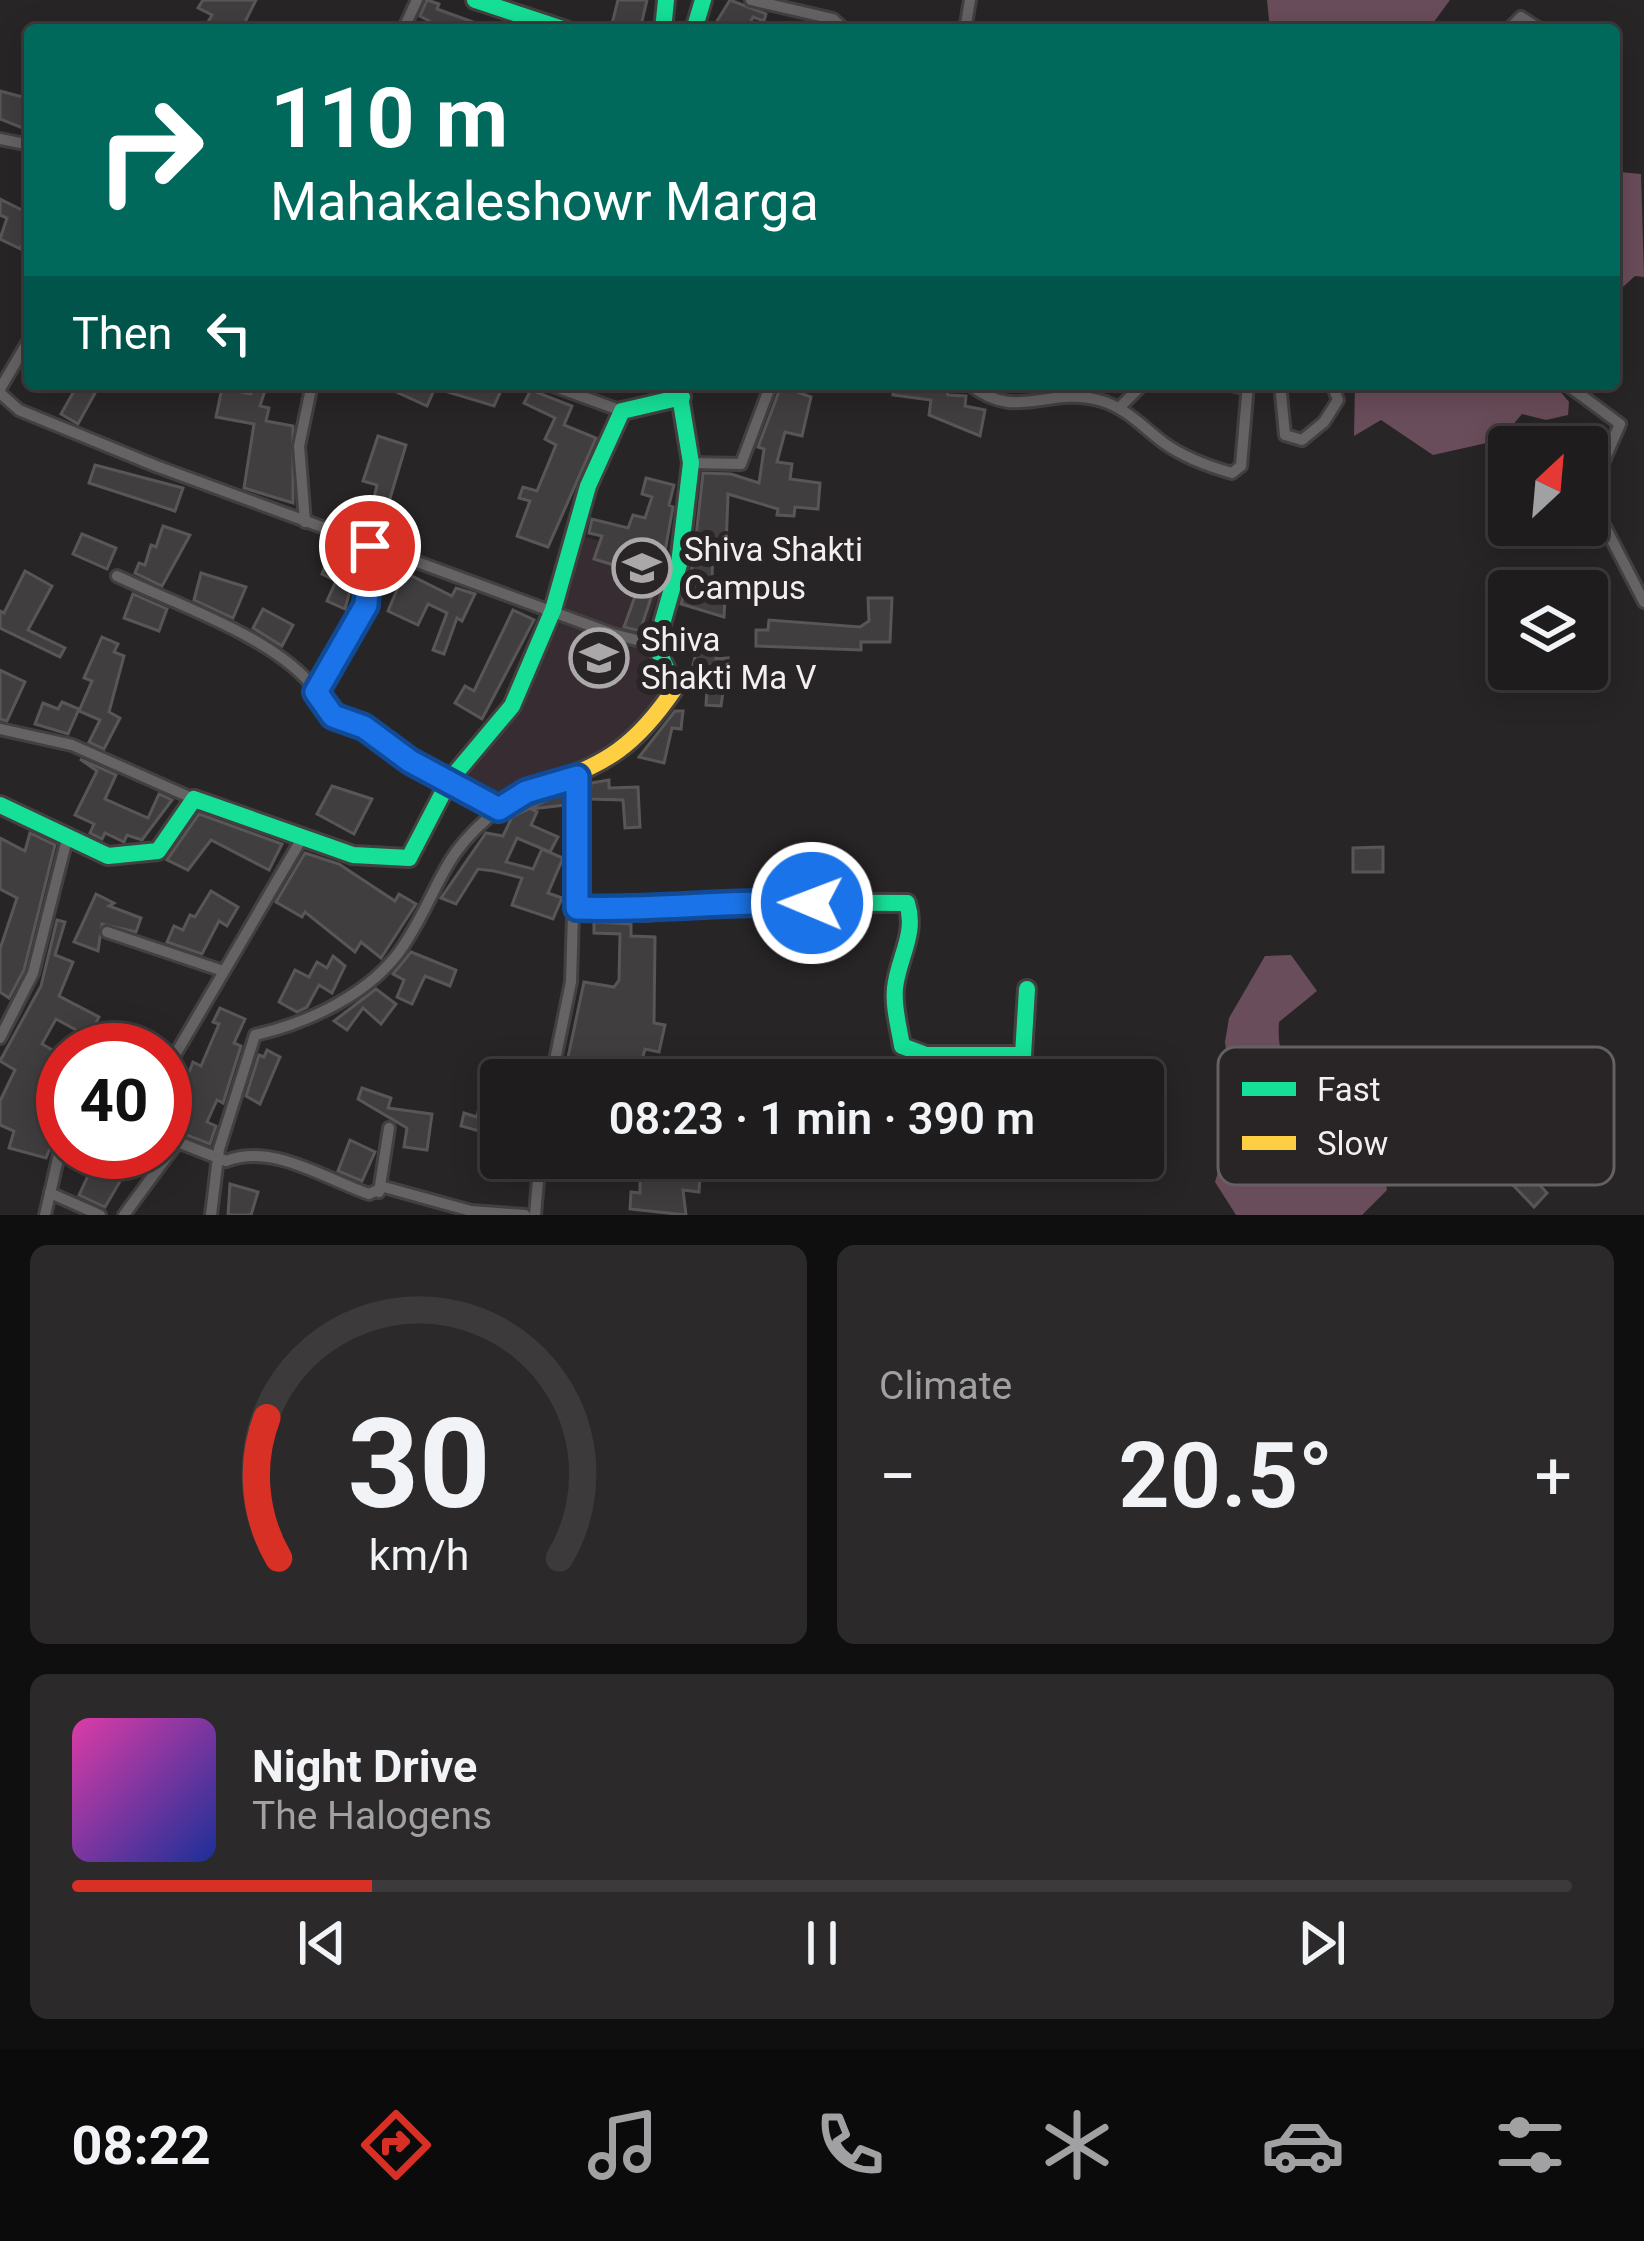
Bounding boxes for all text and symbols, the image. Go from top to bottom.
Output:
text: 110 m [270,69,508,168]
icon: right [72,72,228,228]
text: Mahakaleshowr Marga [270,170,819,233]
icon: left [196,300,262,366]
text: Then [72,307,172,360]
north arrow [1488,426,1608,546]
map controls [1488,426,1608,690]
pin [319,495,421,597]
icon: arrive [337,513,403,579]
place label: Shiva Shakti Campus [684,530,863,607]
school or university icon: Shiva Shakti Campus [611,537,673,599]
button: layers [1488,570,1608,690]
place label: Shiva Shakti Ma V [641,620,816,697]
school or university icon: Shiva Shakti Ma V [568,627,630,689]
position arrow [749,840,875,966]
speed limit sign: 40 [36,1023,192,1179]
legend [1218,1047,1614,1185]
text: Fast [1317,1070,1380,1109]
text: 08:23 · 1 min · 390 m [609,1092,1035,1145]
text: Slow [1317,1124,1388,1163]
text: Climate [879,1363,1012,1409]
text: 30 [347,1391,490,1537]
text: 20.5° [1118,1424,1333,1529]
text: − [879,1438,917,1515]
text: + [1535,1438,1572,1515]
text: km/h [368,1529,469,1579]
text: Night Drive [252,1740,477,1793]
text: The Halogens [252,1793,492,1839]
icon: previous [289,1910,355,1976]
icon: pause [789,1910,855,1976]
icon: next [1289,1910,1355,1976]
icon: directions [354,2103,438,2187]
icon: music [581,2103,665,2187]
icon: phone [808,2103,892,2187]
icon: climate [1035,2103,1119,2187]
icon: car [1261,2103,1345,2187]
icon: filters [1488,2103,1572,2187]
text: 08:22 [71,2114,211,2177]

